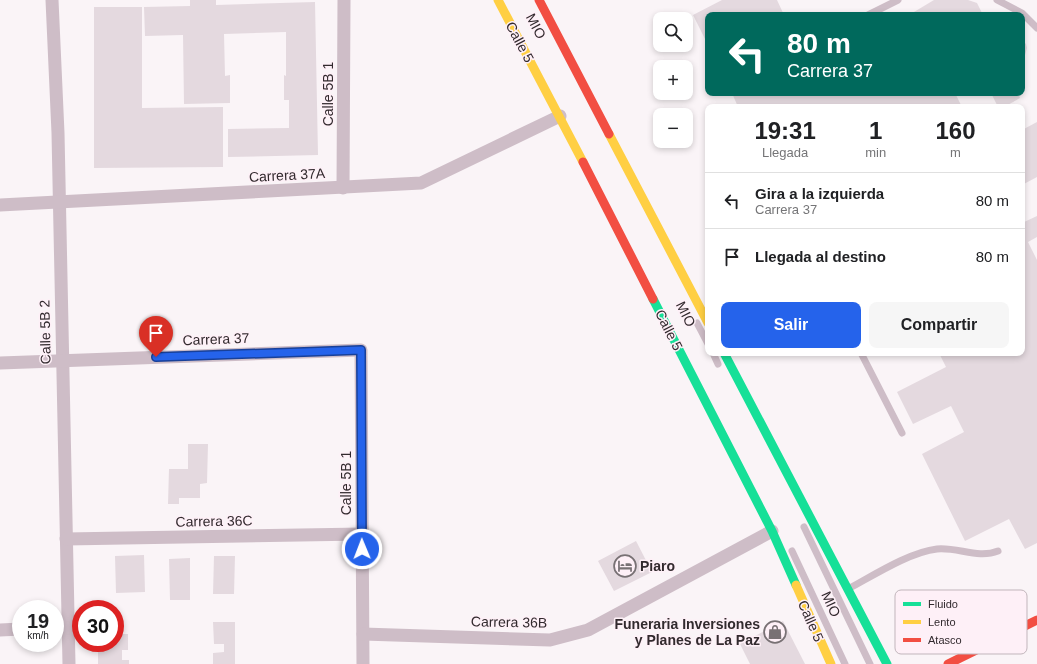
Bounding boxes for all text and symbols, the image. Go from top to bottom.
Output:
street label: MIO [523,11,549,42]
map controls [653,12,693,148]
button: search [653,12,693,52]
street label: Calle 5 [503,19,537,65]
icon: left [721,28,773,80]
text: 80 m [787,28,851,59]
button: + [653,60,693,100]
street label: Calle 5B 1 [320,61,336,126]
text: Carrera 37 [787,61,873,81]
button: − [653,108,693,148]
text: 19:31 [754,117,816,144]
text: 1 [869,117,882,144]
text: 160 [936,117,976,144]
text: Llegada [762,145,808,160]
text: min [865,145,886,160]
text: m [950,145,961,160]
street label: Carrera 37A [249,165,326,185]
text: Gira a la izquierda [755,185,884,202]
icon: left [721,190,743,212]
text: 80 m [976,192,1009,209]
text: Carrera 37 [755,202,817,217]
icon: arrive [721,246,743,268]
text: Llegada al destino [755,248,886,265]
text: 80 m [976,248,1009,265]
street label: Calle 5B 2 [36,299,54,364]
street label: MIO [673,299,699,330]
button: Salir [721,302,861,348]
button: Compartir [869,302,1009,348]
street label: Calle 5 [652,307,686,353]
pin [139,316,173,357]
icon: arrive [145,322,167,344]
street label: Carrera 37 [182,330,250,348]
street label: Calle 5B 1 [338,450,354,515]
street label: Carrera 36C [175,512,253,530]
position arrow [341,528,383,570]
hotel icon: Piaro [612,553,638,579]
place label: Piaro [640,558,675,574]
street label: MIO [818,589,844,619]
legend [895,590,1027,654]
street label: Calle 5 [795,598,827,644]
text: Fluido [928,598,958,610]
speed limit sign: 30 [72,600,124,652]
text: 19 [27,610,49,632]
street label: Carrera 36B [471,613,547,631]
place label: Funeraria Inversiones y Planes de La Paz [614,616,760,648]
text: Lento [928,616,956,628]
shop icon: Funeraria Inversiones y Planes de La Paz [762,619,788,645]
text: km/h [27,630,49,641]
text: Atasco [928,634,962,646]

